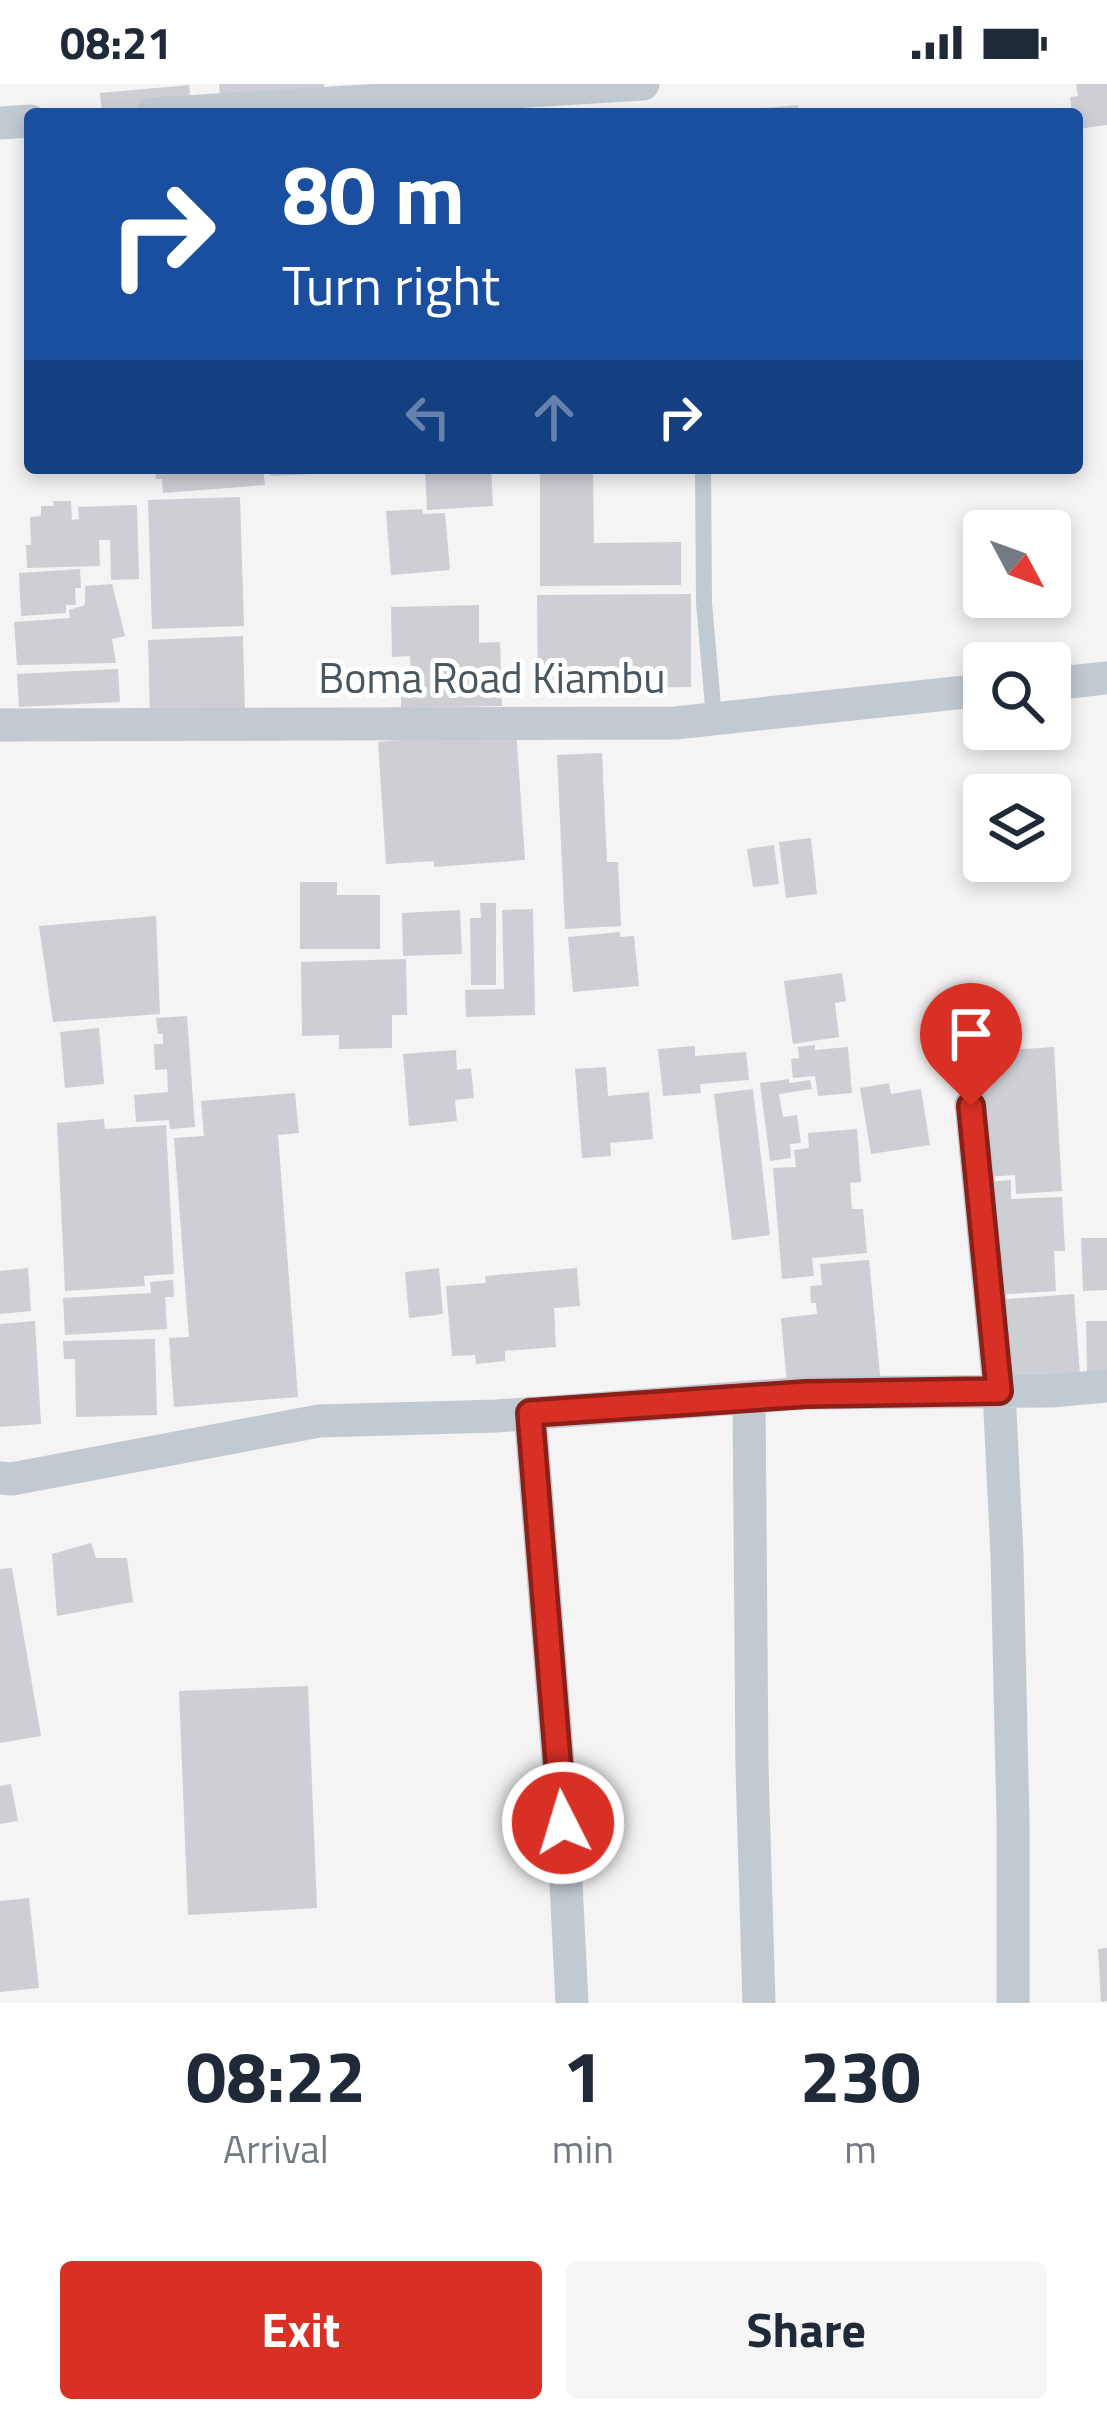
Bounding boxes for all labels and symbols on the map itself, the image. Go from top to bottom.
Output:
north arrow [963,510,1071,618]
street label: Boma Road Kiambu [318,645,666,709]
pin [920,983,1022,1106]
position arrow [500,1760,626,1886]

